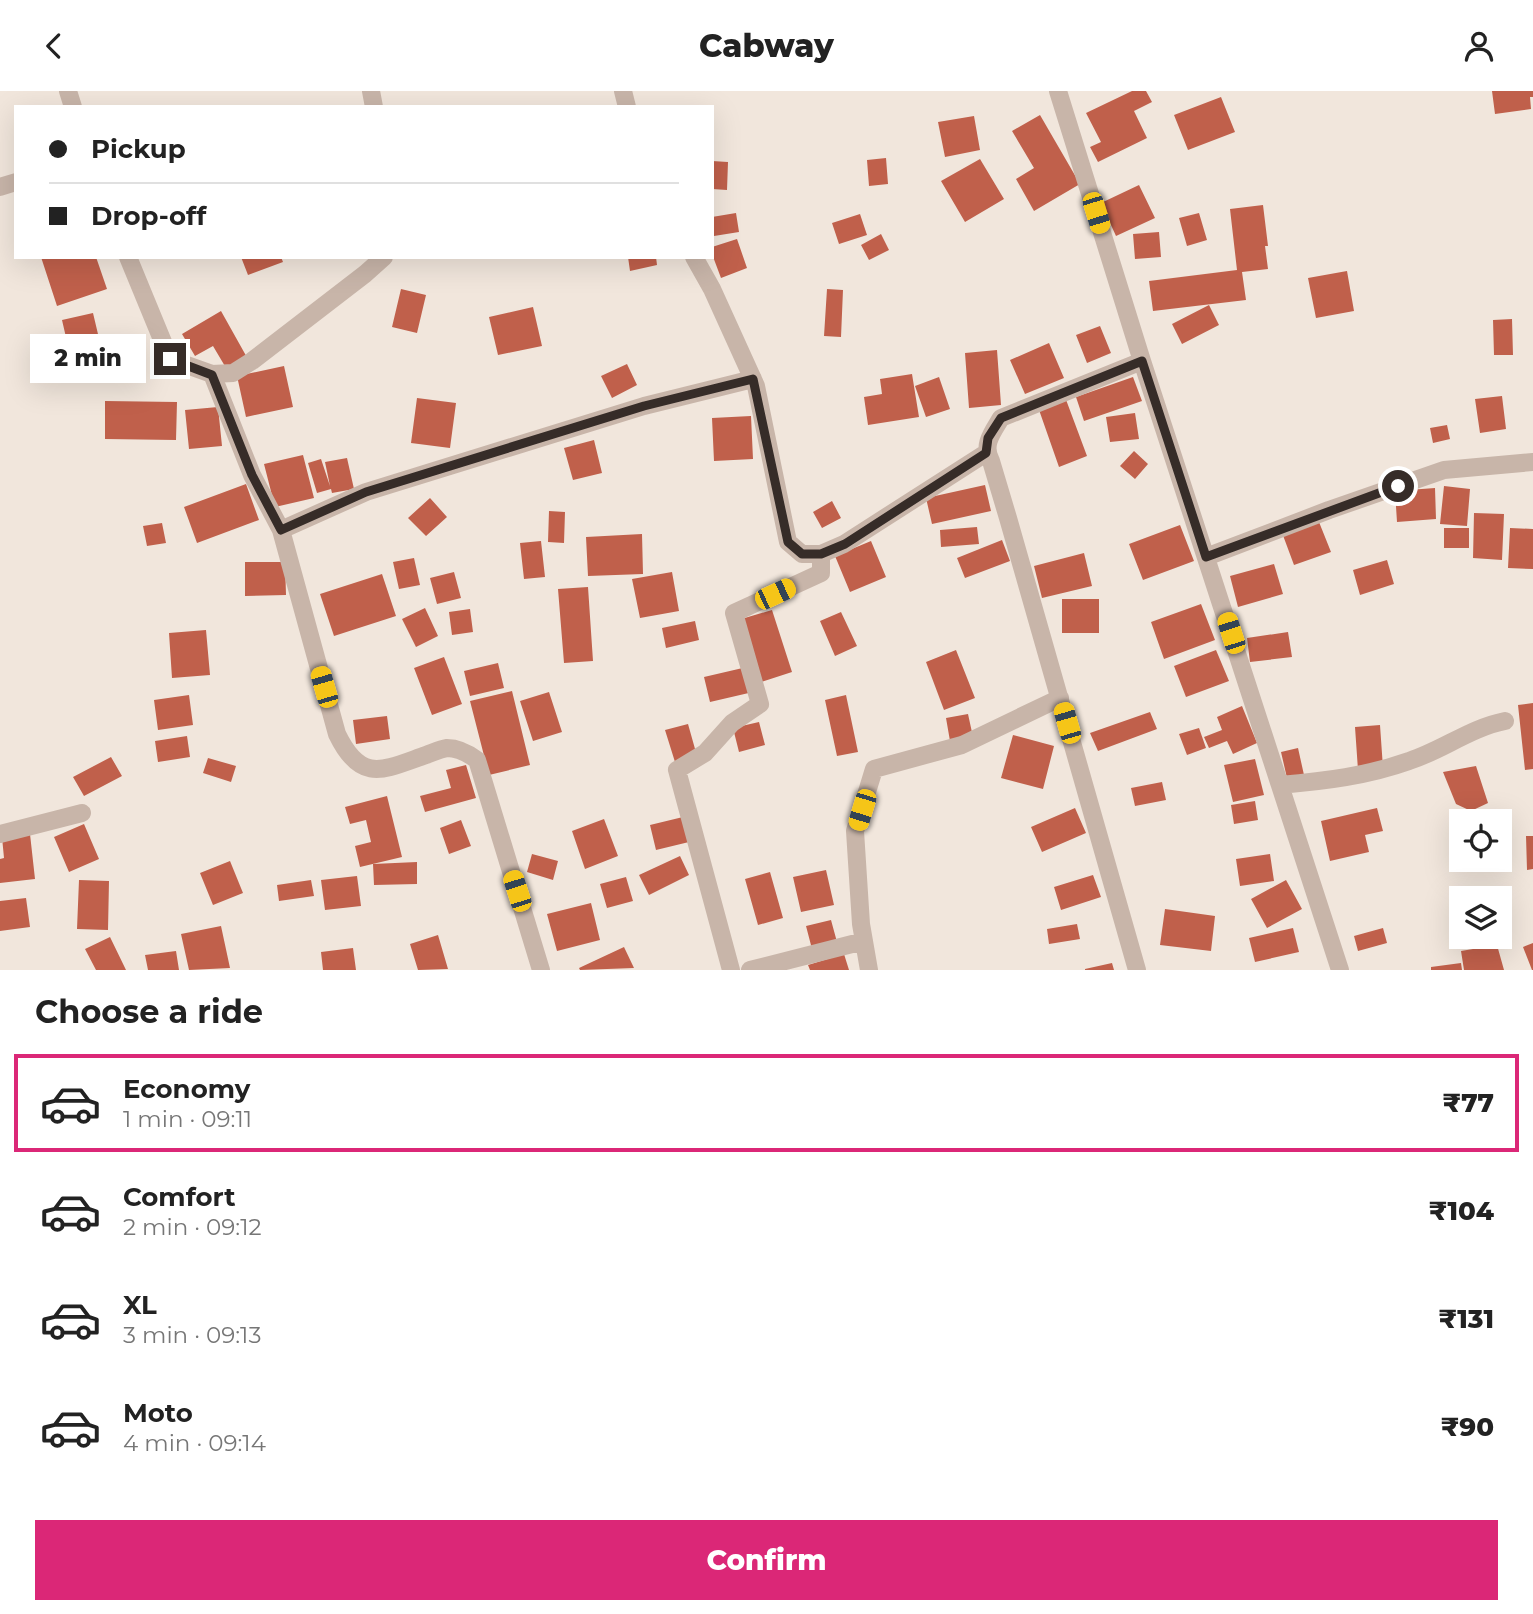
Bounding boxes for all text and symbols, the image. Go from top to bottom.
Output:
text: Cabway [699,26,834,65]
icon: back [35,27,73,65]
icon: person [1460,27,1498,65]
text: Pickup [91,133,186,165]
car [1080,190,1113,236]
text: Drop-off [91,200,206,232]
callout: 2 min [30,335,146,383]
route end [154,343,186,375]
text: 2 min [54,344,122,372]
route start [1382,470,1414,502]
car [752,576,799,612]
car [1215,610,1248,656]
car [309,664,340,710]
car [1052,700,1083,746]
car [846,787,879,833]
map controls [1449,809,1512,949]
button: locate [1449,809,1512,872]
car [501,868,534,914]
button: layers [1449,886,1512,949]
text: Choose a ride [35,992,263,1031]
icon: car [39,1072,102,1135]
text: Economy [123,1073,250,1105]
text: ₹77 [1442,1087,1494,1119]
text: 1 min · 09:11 [123,1105,252,1133]
icon: car [39,1180,102,1243]
text: Comfort [123,1181,235,1213]
text: ₹104 [1428,1195,1494,1227]
text: 2 min · 09:12 [123,1213,262,1241]
icon: car [39,1288,102,1351]
text: XL [123,1289,157,1321]
text: ₹131 [1438,1303,1494,1335]
text: 3 min · 09:13 [123,1321,261,1349]
icon: car [39,1396,102,1459]
text: Moto [123,1397,193,1429]
text: ₹90 [1440,1411,1494,1443]
text: 4 min · 09:14 [123,1429,266,1457]
button: Confirm [35,1520,1498,1600]

